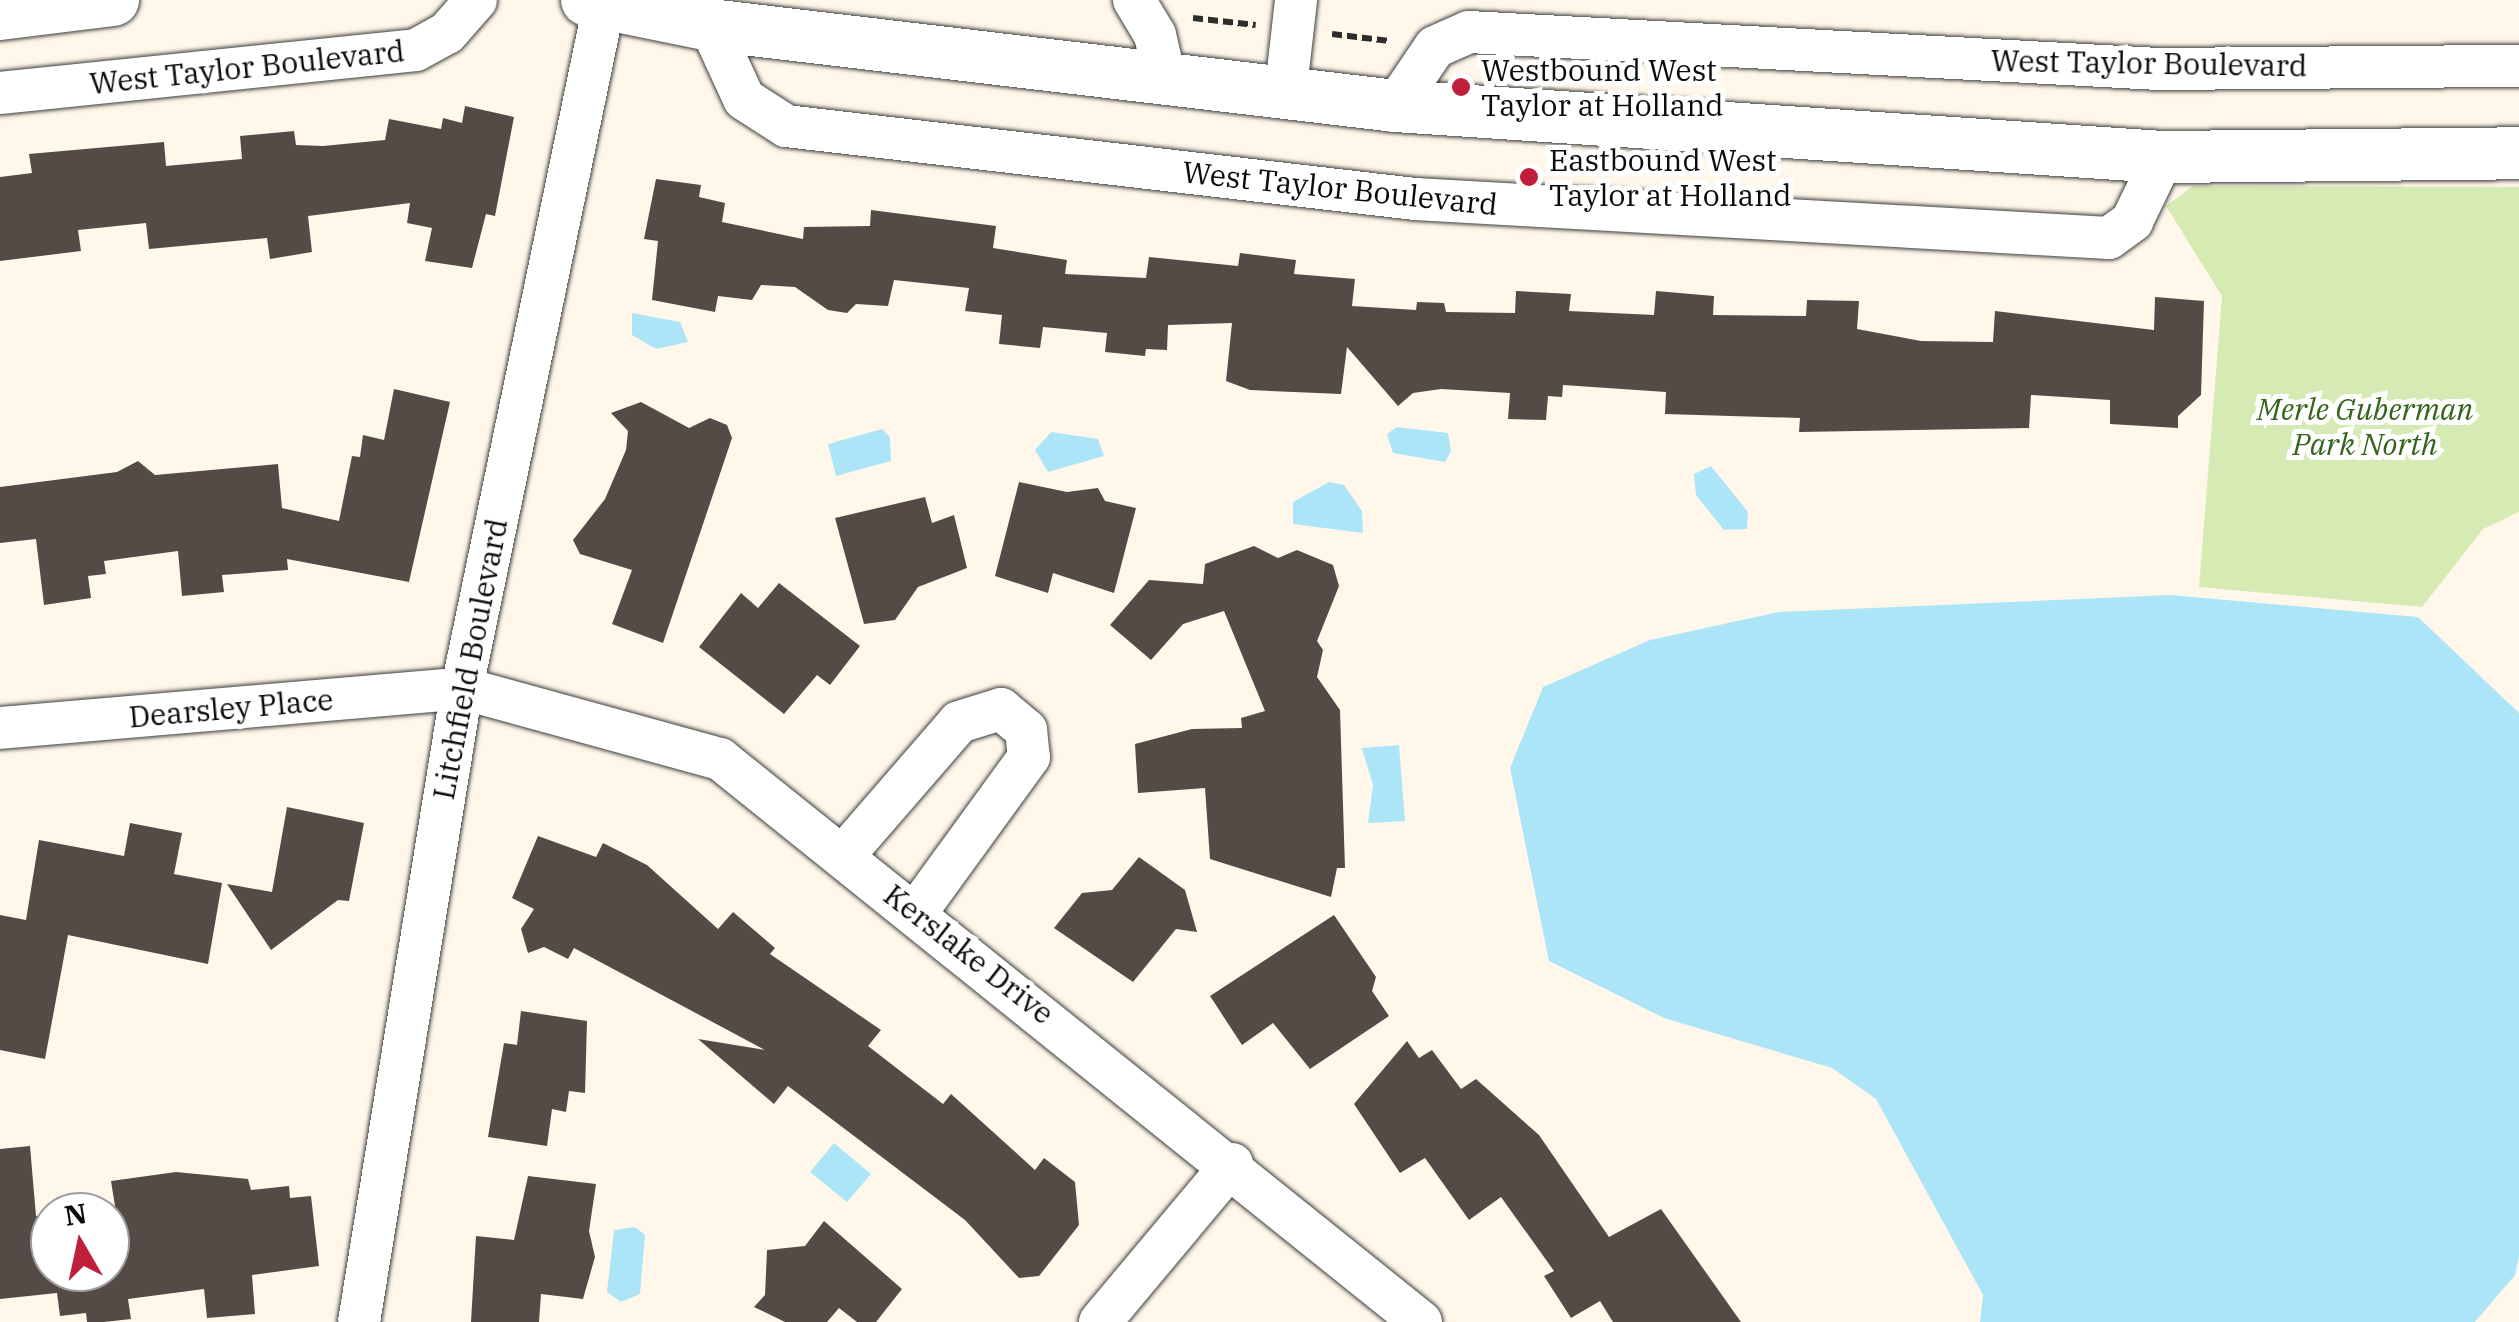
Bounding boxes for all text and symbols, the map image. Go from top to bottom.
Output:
street label: West Taylor Boulevard [88,33,406,101]
street label: West Taylor Boulevard [1990,42,2308,84]
place label: Westbound West Taylor at Holland [1481,52,1724,122]
marker: Westbound West Taylor at Holland [1450,76,1472,98]
place label: Eastbound West Taylor at Holland [1549,142,1792,212]
street label: West Taylor Boulevard [1181,154,1499,222]
marker: Eastbound West Taylor at Holland [1518,166,1540,188]
park label: Merle Guberman Park North [2257,391,2473,462]
street label: Litchfield Boulevard [425,515,515,803]
street label: Dearsley Place [127,681,335,735]
street label: Kerslake Drive [877,877,1061,1031]
north arrow [30,1192,130,1292]
text: N [62,1194,89,1234]

